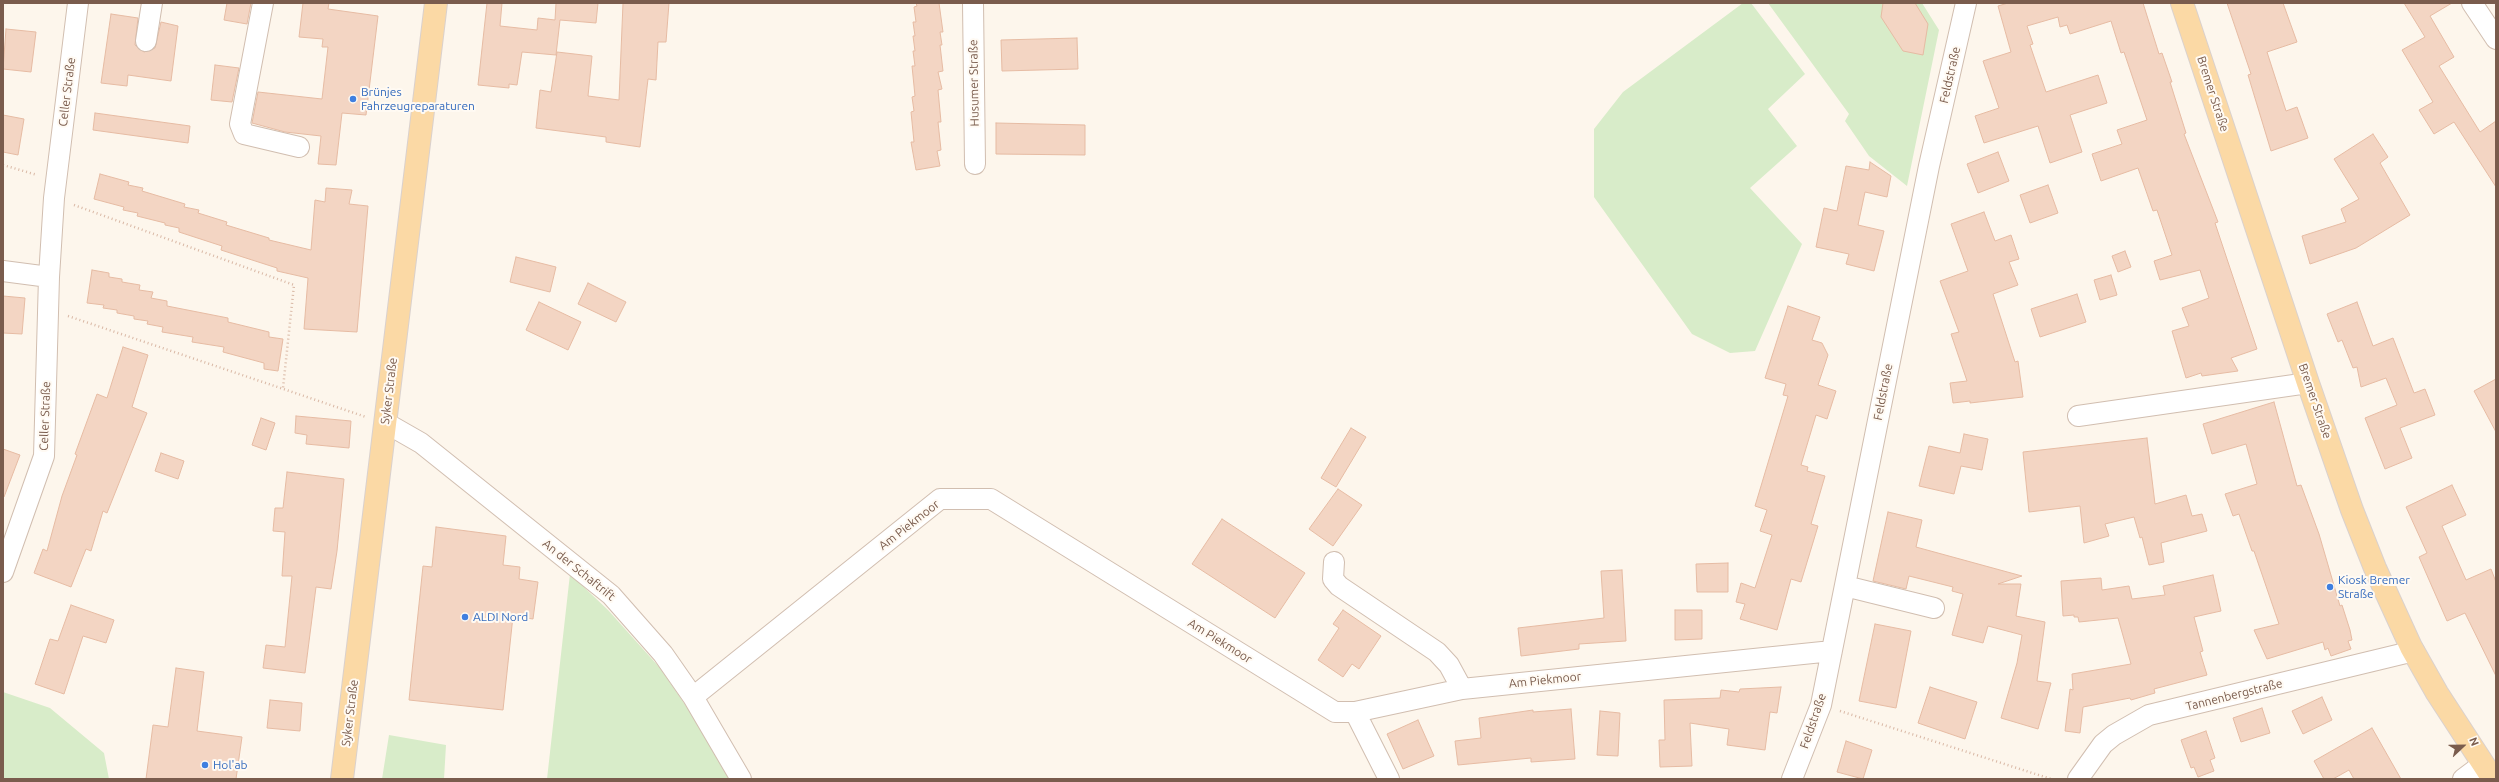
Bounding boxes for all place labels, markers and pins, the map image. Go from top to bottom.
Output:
place label: Brünjes Fahrzeugreparaturen [361,85,475,113]
marker: Brünjes Fahrzeugreparaturen [348,94,358,104]
place label: Kiosk Bremer Straße [2338,573,2410,601]
marker: Kiosk Bremer Straße [2325,582,2335,592]
place label: ALDI Nord [473,610,528,624]
marker: ALDI Nord [460,612,470,622]
place label: Hol'ab [213,758,248,772]
marker: Hol'ab [200,760,210,770]

